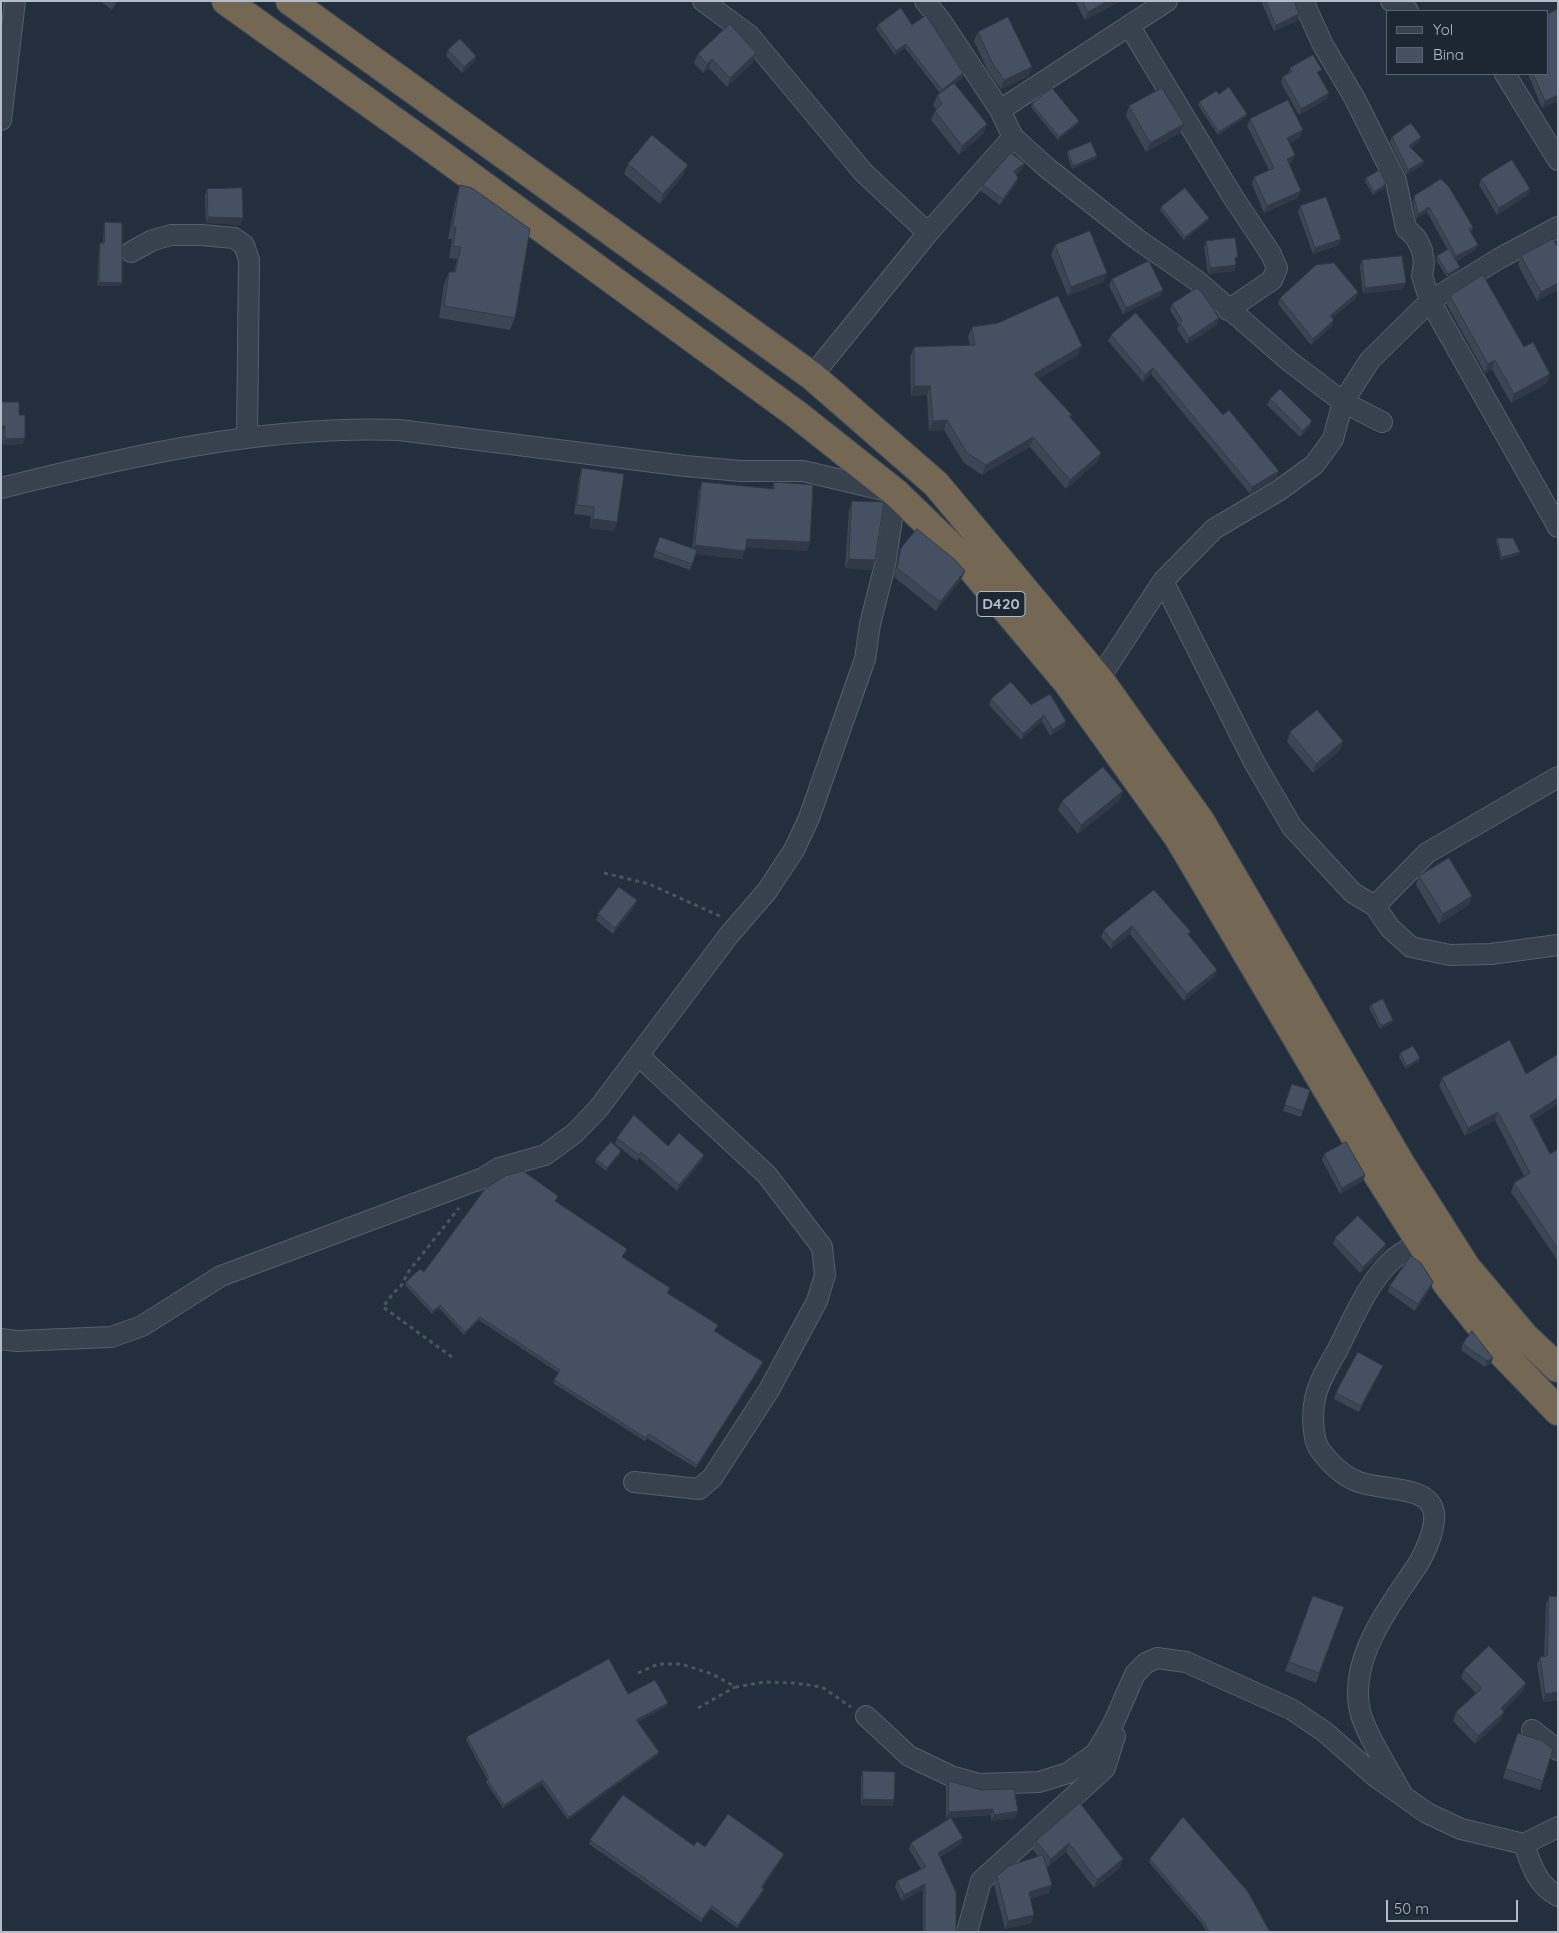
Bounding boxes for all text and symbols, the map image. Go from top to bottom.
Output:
legend [1386,10,1549,75]
text: Yol [1433,20,1453,39]
text: Bina [1433,45,1464,64]
road number: D420 [977,592,1025,616]
scale bar [1389,1890,1522,1922]
text: 50 m [1394,1899,1429,1918]

